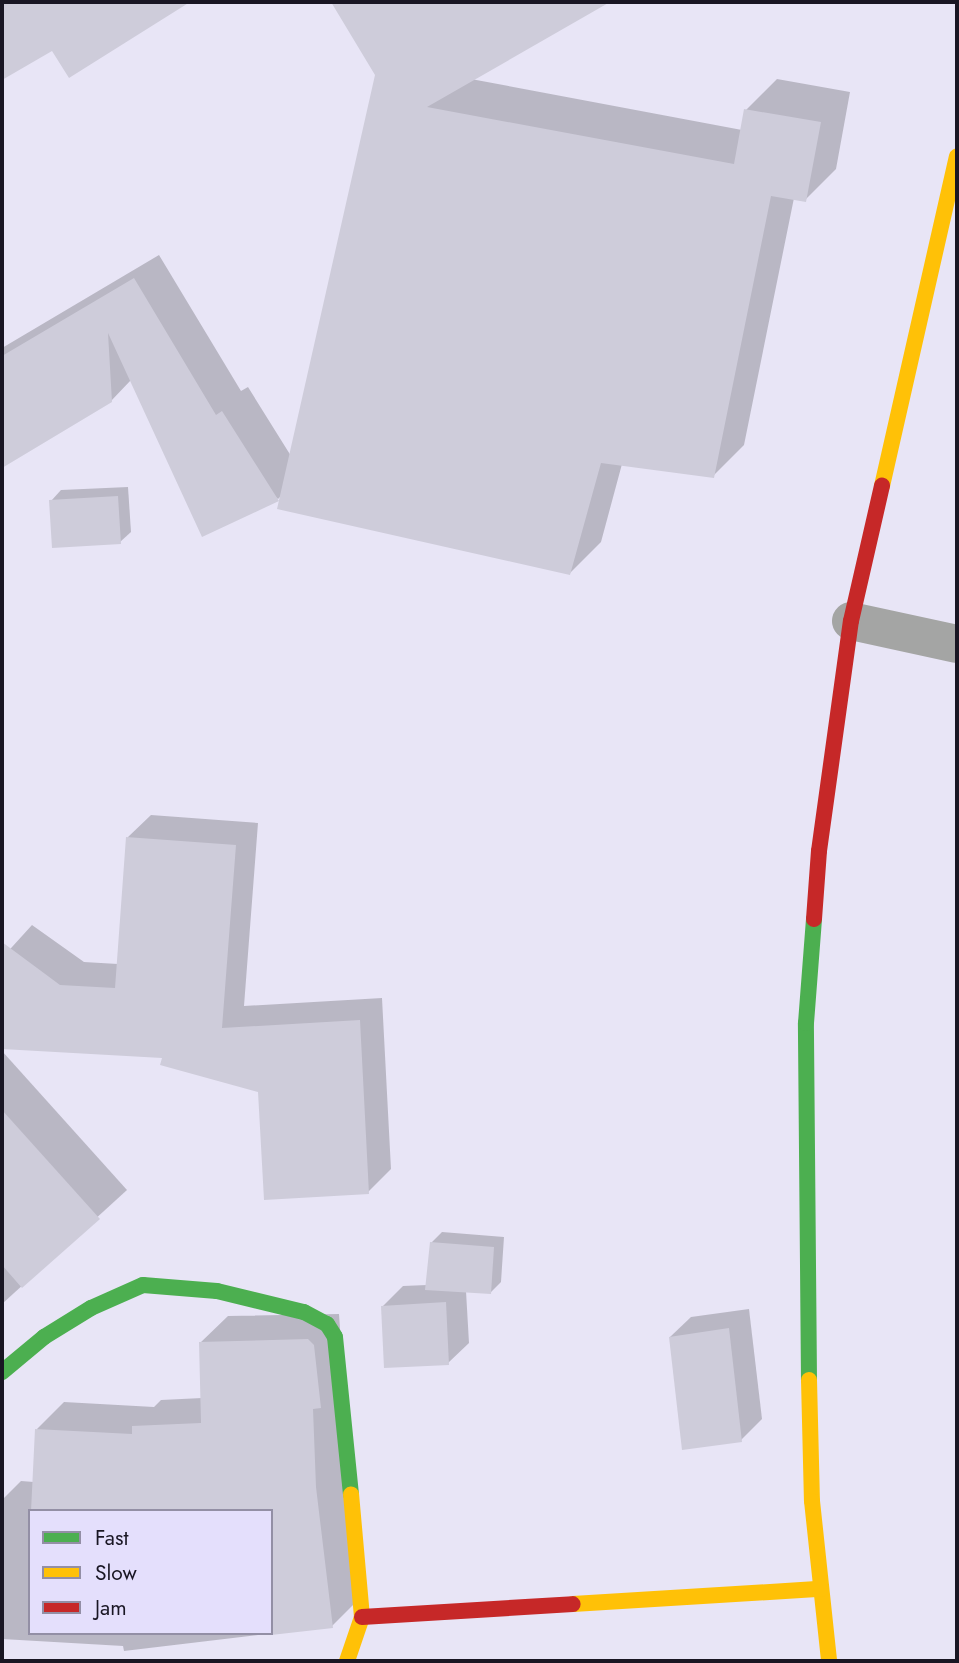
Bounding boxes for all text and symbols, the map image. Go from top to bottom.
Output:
legend [28,1509,273,1635]
text: Fast [95,1523,128,1553]
text: Slow [95,1558,137,1588]
text: Jam [95,1593,127,1623]

